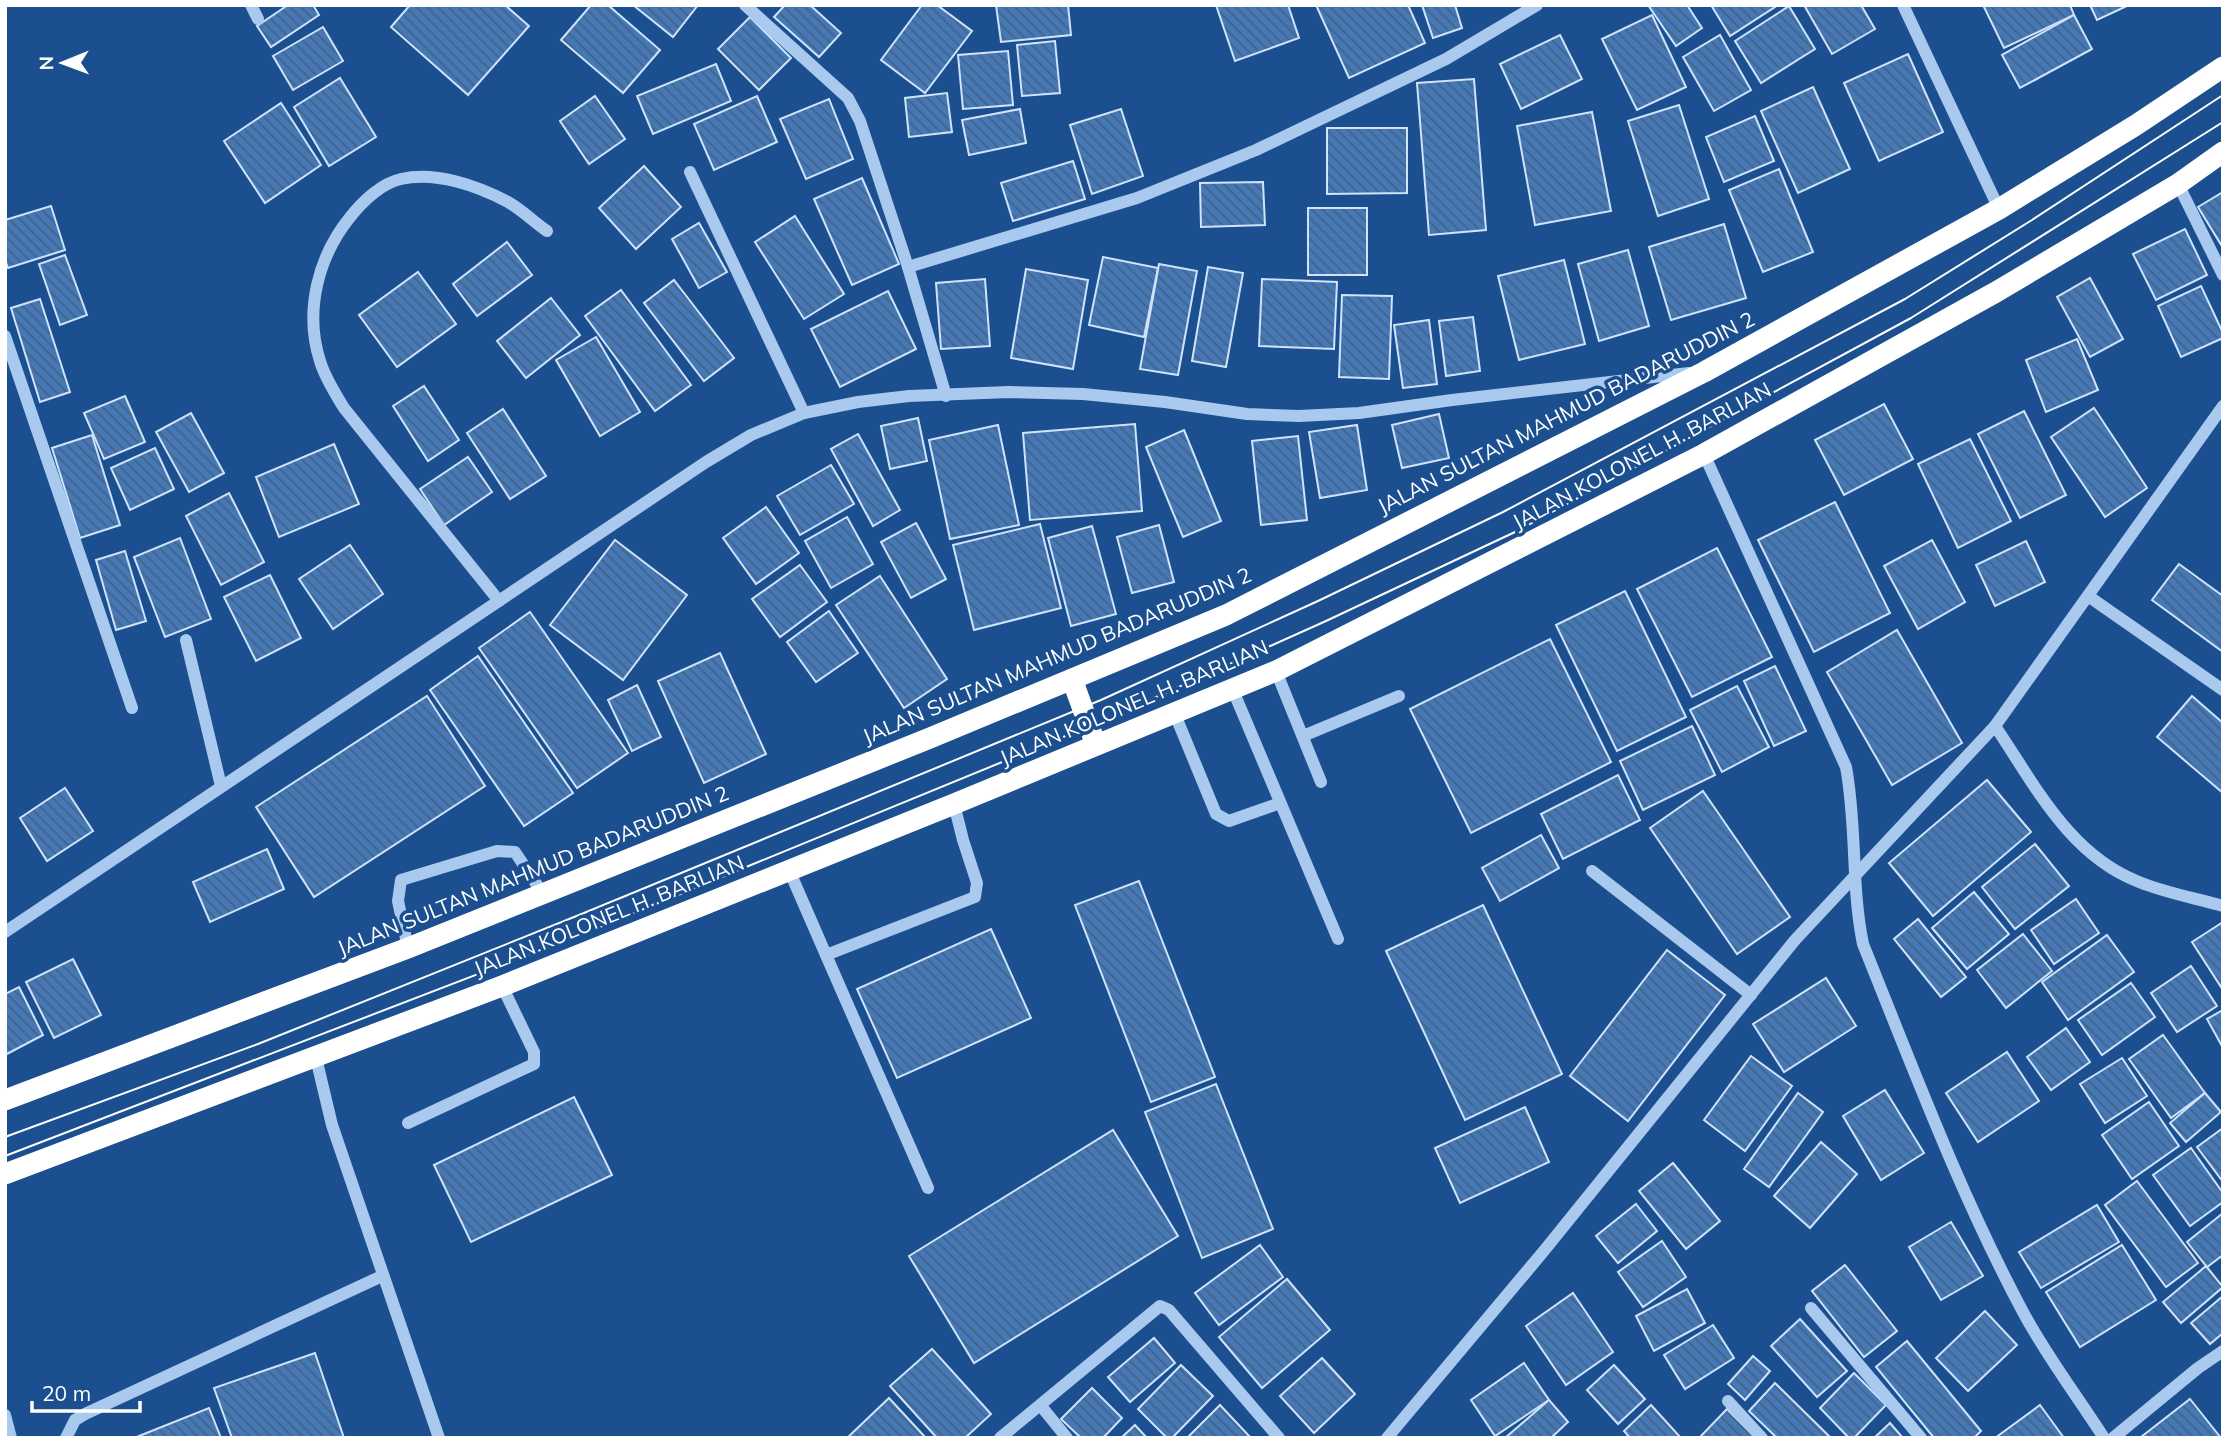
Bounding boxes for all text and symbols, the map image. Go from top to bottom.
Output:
north arrow [28,28,98,98]
text: N [34,56,58,71]
street label: JALAN SULTAN MAHMUD BADARUDDIN 2 [1373,305,1758,519]
street label: JALAN KOLONEL H. BARLIAN [1508,376,1775,534]
street label: JALAN SULTAN MAHMUD BADARUDDIN 2 [858,561,1255,749]
street label: JALAN KOLONEL H. BARLIAN [995,634,1272,771]
street label: JALAN SULTAN MAHMUD BADARUDDIN 2 [333,779,732,961]
street label: JALAN KOLONEL H. BARLIAN [470,849,748,981]
scale bar [32,1370,140,1414]
text: 20 m [42,1380,91,1406]

